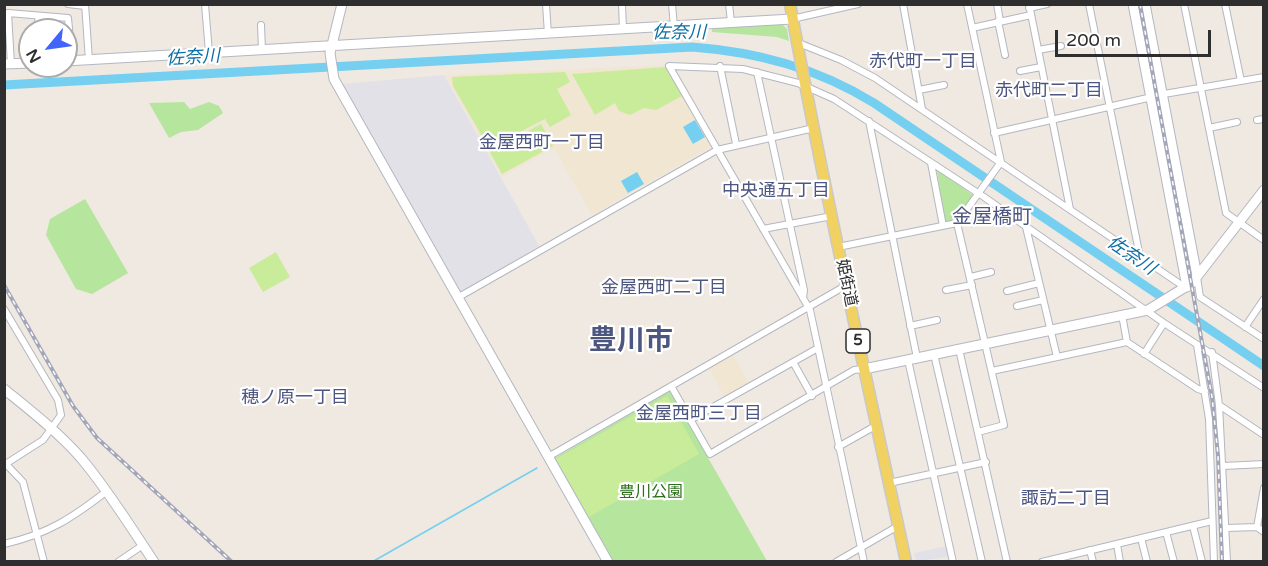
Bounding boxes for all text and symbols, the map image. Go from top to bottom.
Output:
north arrow [18,18,78,78]
scale bar [1058,18,1214,56]
water label: 佐奈川 [652,22,706,44]
text: 200 m [1066,29,1121,51]
text: N [22,45,46,66]
water label: 佐奈川 [165,46,221,70]
district label: 赤代町一丁目 [869,51,977,73]
district label: 赤代町二丁目 [995,80,1103,102]
district label: 金屋西町一丁目 [479,132,605,154]
district label: 中央通五丁目 [722,180,830,202]
district label: 金屋橋町 [952,206,1032,230]
water label: 佐奈川 [1103,232,1159,280]
street label: 姫街道 [832,258,860,308]
district label: 金屋西町二丁目 [601,277,727,299]
district label: 豊川市 [589,325,673,359]
road number: 5 [846,329,870,353]
district label: 穂ノ原一丁目 [241,387,349,409]
district label: 金屋西町三丁目 [636,403,762,425]
park label: 豊川公園 [619,483,683,503]
district label: 諏訪二丁目 [1021,488,1111,510]

